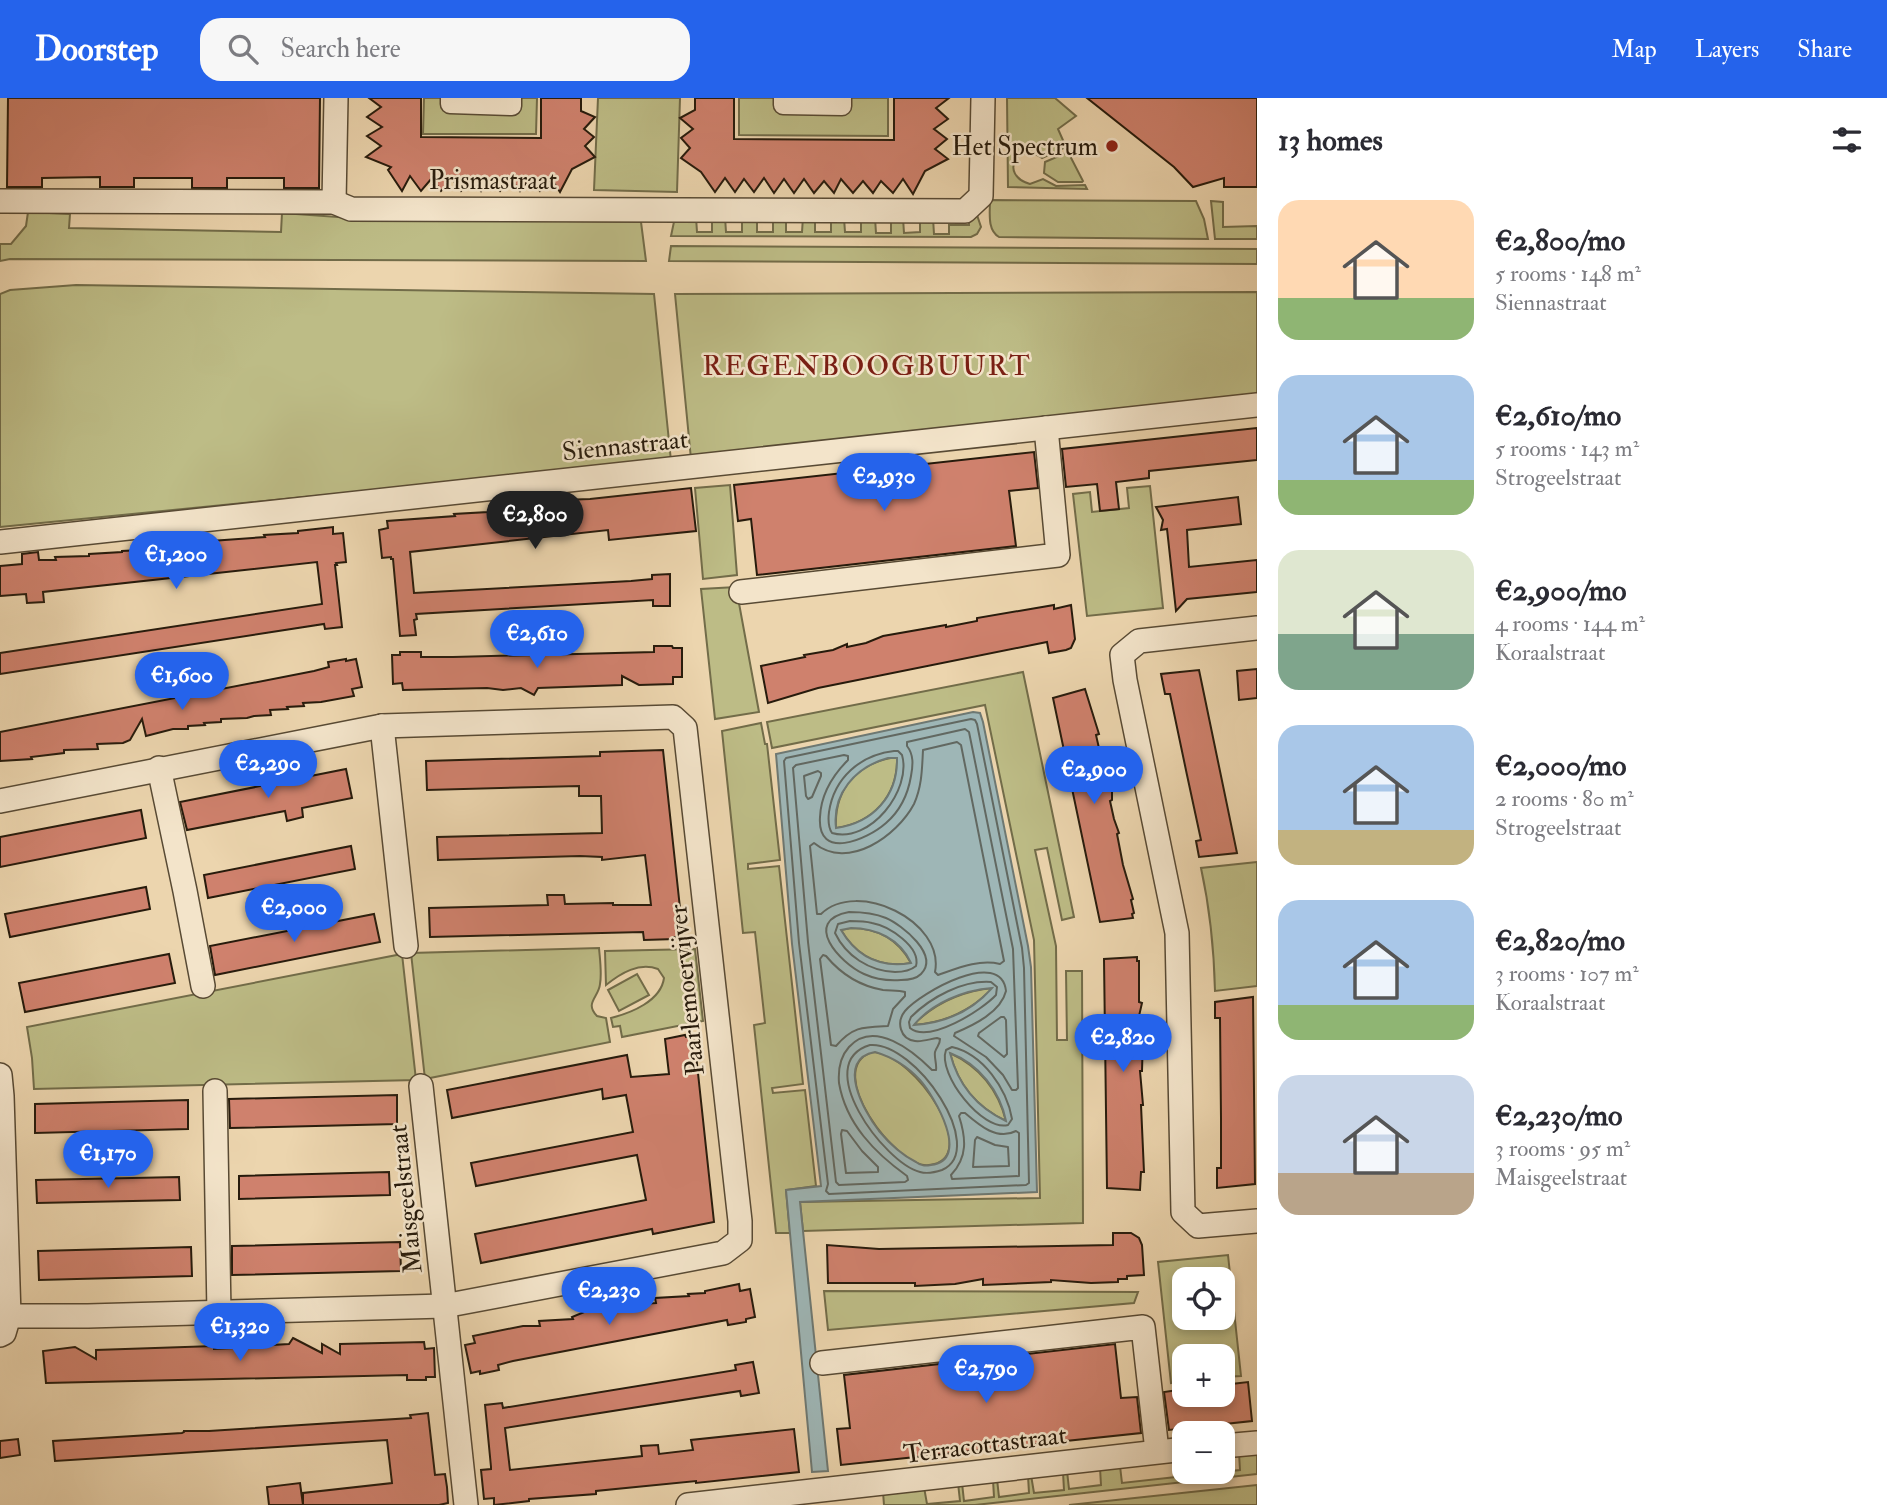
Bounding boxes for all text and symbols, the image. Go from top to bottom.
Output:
search box [200,18,690,81]
text: Doorstep [35,29,158,70]
icon: search [224,30,262,68]
text: Search here [280,33,401,65]
text: Map [1612,34,1657,65]
text: Layers [1695,34,1759,65]
text: Share [1797,34,1852,65]
icon: filters [1828,121,1866,159]
text: 13 homes [1278,122,1383,159]
place label: Het Spectrum [952,131,1098,164]
marker: Het Spectrum [1104,138,1120,154]
street label: Prismastraat [429,165,557,197]
text: €2,800/mo [1495,222,1625,259]
icon: home [1334,228,1418,312]
text: 5 rooms · 148 m² [1495,259,1641,288]
text: Siennastraat [1495,288,1607,317]
district label: REGENBOOGBUURT [702,349,1032,384]
text: €2,610/mo [1495,397,1621,434]
icon: home [1334,403,1418,487]
street label: Siennastraat [561,423,690,469]
text: 5 rooms · 143 m² [1495,434,1639,463]
pin: €2,930 [827,454,941,513]
text: €2,930 [853,461,915,490]
text: Strogeelstraat [1495,463,1622,492]
pin: €2,800 [478,491,592,551]
text: €2,800 [503,499,567,528]
pin: €1,200 [119,532,233,591]
text: €1,200 [145,539,207,568]
text: €2,900/mo [1495,572,1626,609]
icon: home [1334,578,1418,662]
text: 4 rooms · 144 m² [1495,609,1645,638]
pin: €2,610 [480,610,594,670]
text: €2,610 [506,618,568,647]
text: Koraalstraat [1495,638,1605,667]
pin: €1,600 [125,652,239,712]
text: €1,600 [151,660,213,689]
pin: €2,290 [211,740,325,800]
pin: €2,900 [1037,746,1151,806]
text: €2,000/mo [1495,747,1626,784]
text: €2,290 [235,748,301,777]
icon: home [1334,753,1418,837]
text: €2,900 [1061,754,1127,783]
text: 2 rooms · 80 m² [1495,784,1634,813]
text: Strogeelstraat [1495,813,1622,842]
pin: €2,000 [237,884,351,944]
text: €2,000 [261,892,327,921]
street label: Paarlemoervijver [662,902,712,1077]
text: €2,820/mo [1495,922,1625,959]
icon: home [1334,928,1418,1012]
text: 3 rooms · 107 m² [1495,959,1639,988]
text: Koraalstraat [1495,988,1605,1017]
pin: €2,820 [1066,1014,1180,1074]
text: €2,820 [1091,1022,1155,1051]
text: €2,230/mo [1495,1097,1622,1134]
icon: home [1334,1103,1418,1187]
street label: Maisgeelstraat [382,1123,430,1275]
pin: €1,170 [51,1130,165,1190]
text: 3 rooms · 95 m² [1495,1134,1630,1163]
text: €1,170 [79,1138,137,1167]
text: Maisgeelstraat [1495,1163,1627,1192]
map controls [1172,1267,1235,1484]
button: locate [1172,1267,1235,1330]
pin: €2,230 [552,1268,666,1327]
text: €2,230 [578,1275,640,1304]
pin: €1,320 [183,1304,297,1363]
text: €1,320 [210,1311,270,1340]
button: + [1172,1344,1235,1407]
pin: €2,790 [929,1346,1043,1405]
text: €2,790 [954,1353,1018,1382]
street label: Terracottastraat [902,1419,1069,1471]
button: − [1172,1421,1235,1484]

